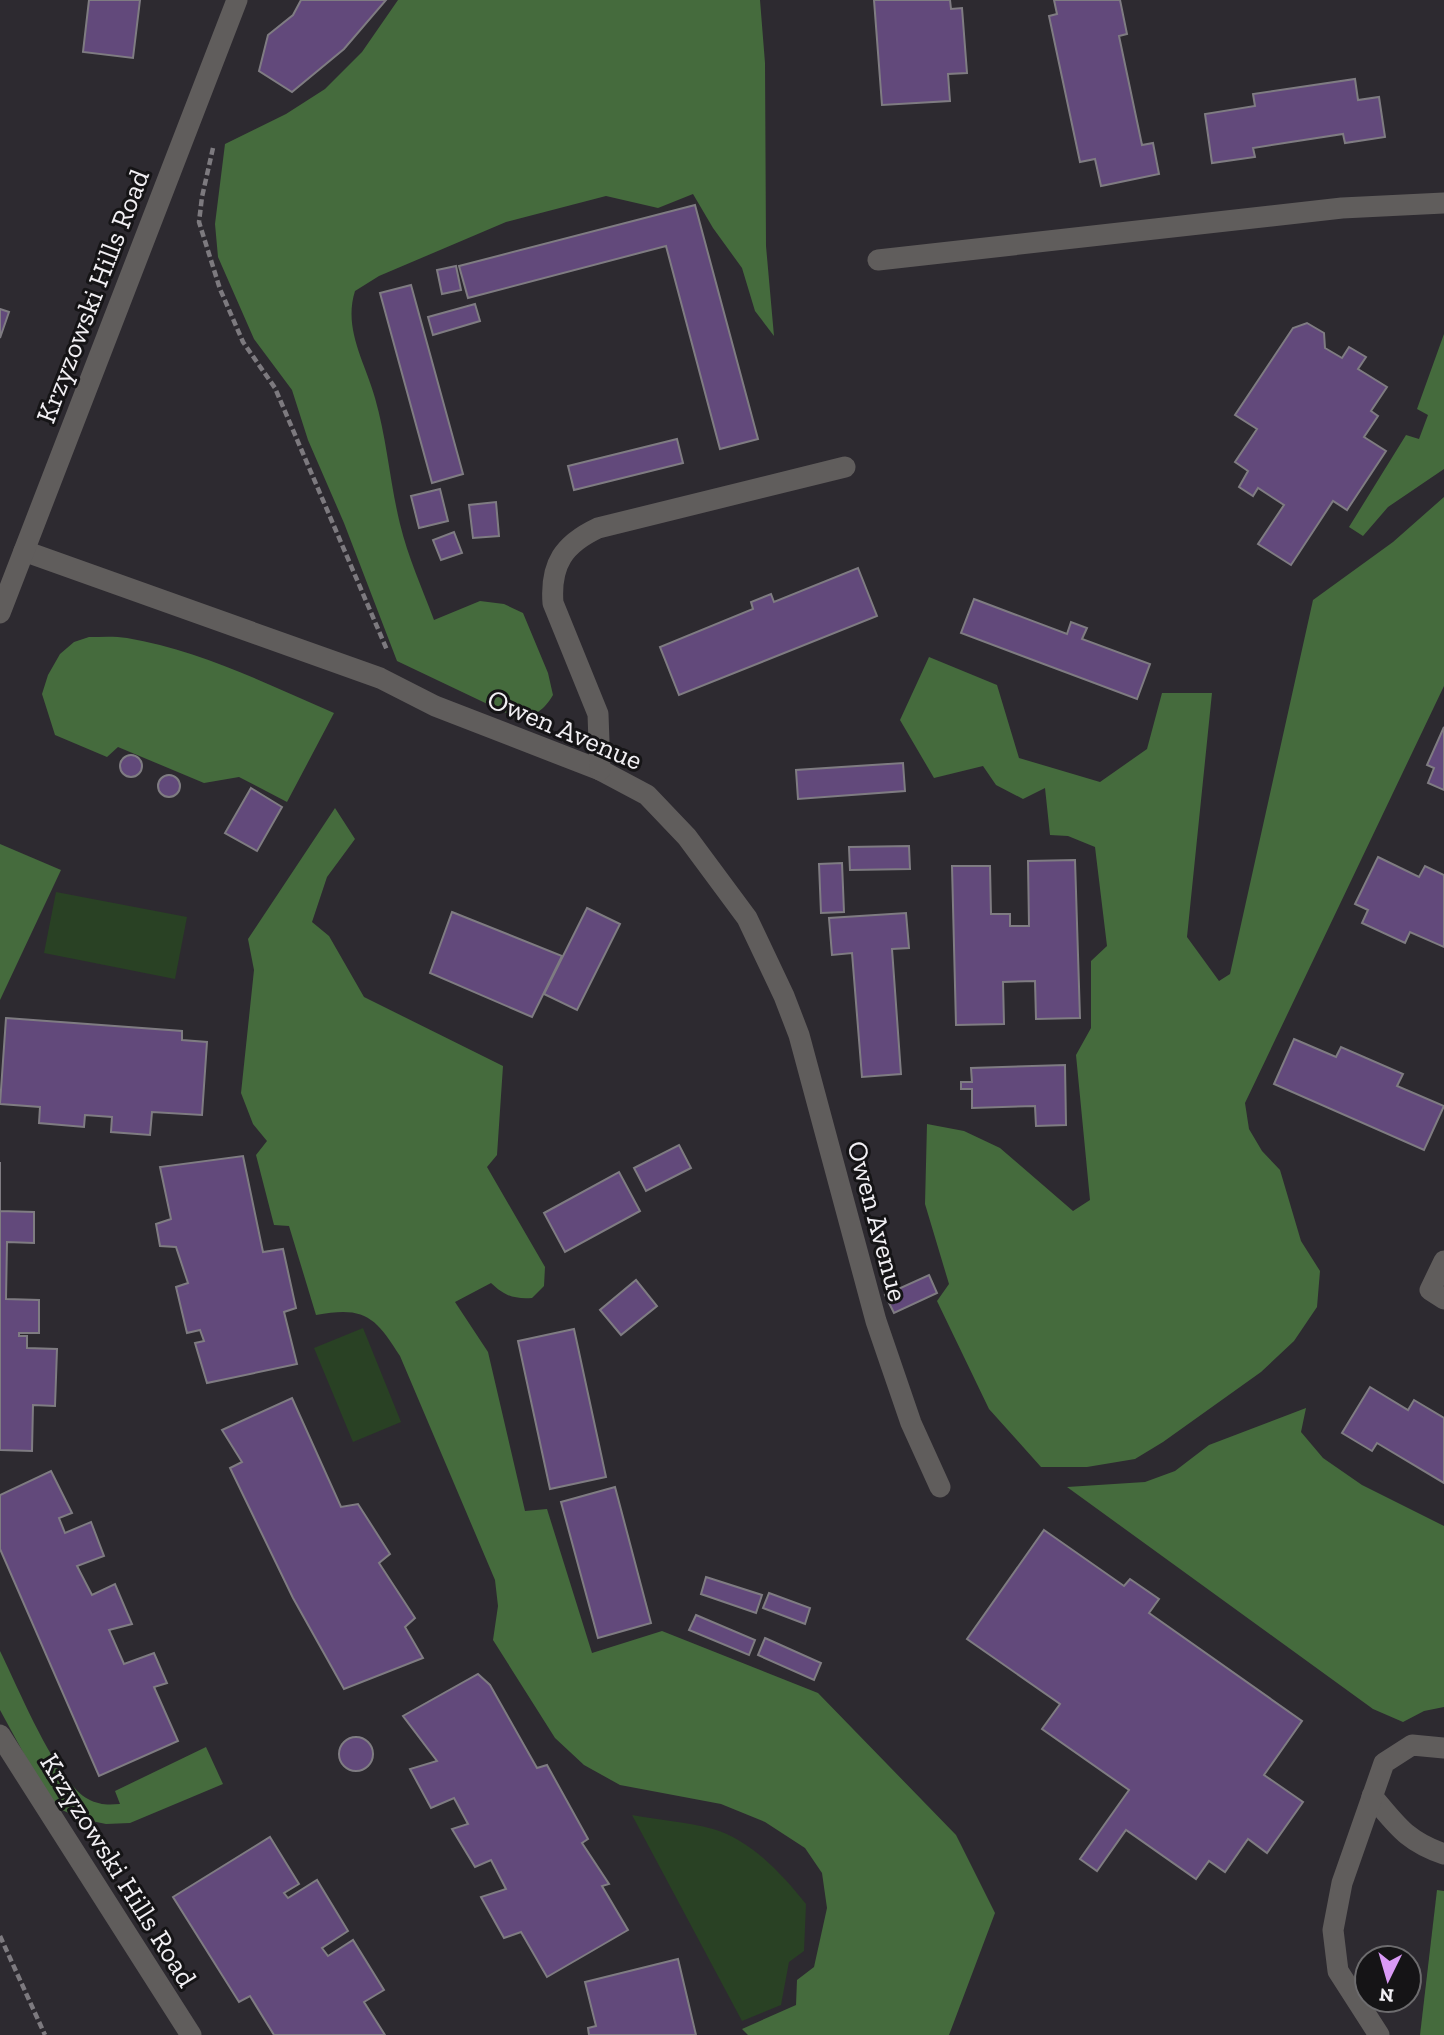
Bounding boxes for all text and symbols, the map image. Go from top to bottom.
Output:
street label: Krzyzowski Hills Road [29,165,156,428]
street label: Owen Avenue [482,682,647,777]
street label: Owen Avenue [840,1137,915,1305]
street label: Krzyzowski Hills Road [33,1748,204,1993]
north arrow [1353,1944,1423,2014]
text: N [1378,1983,1395,2008]

